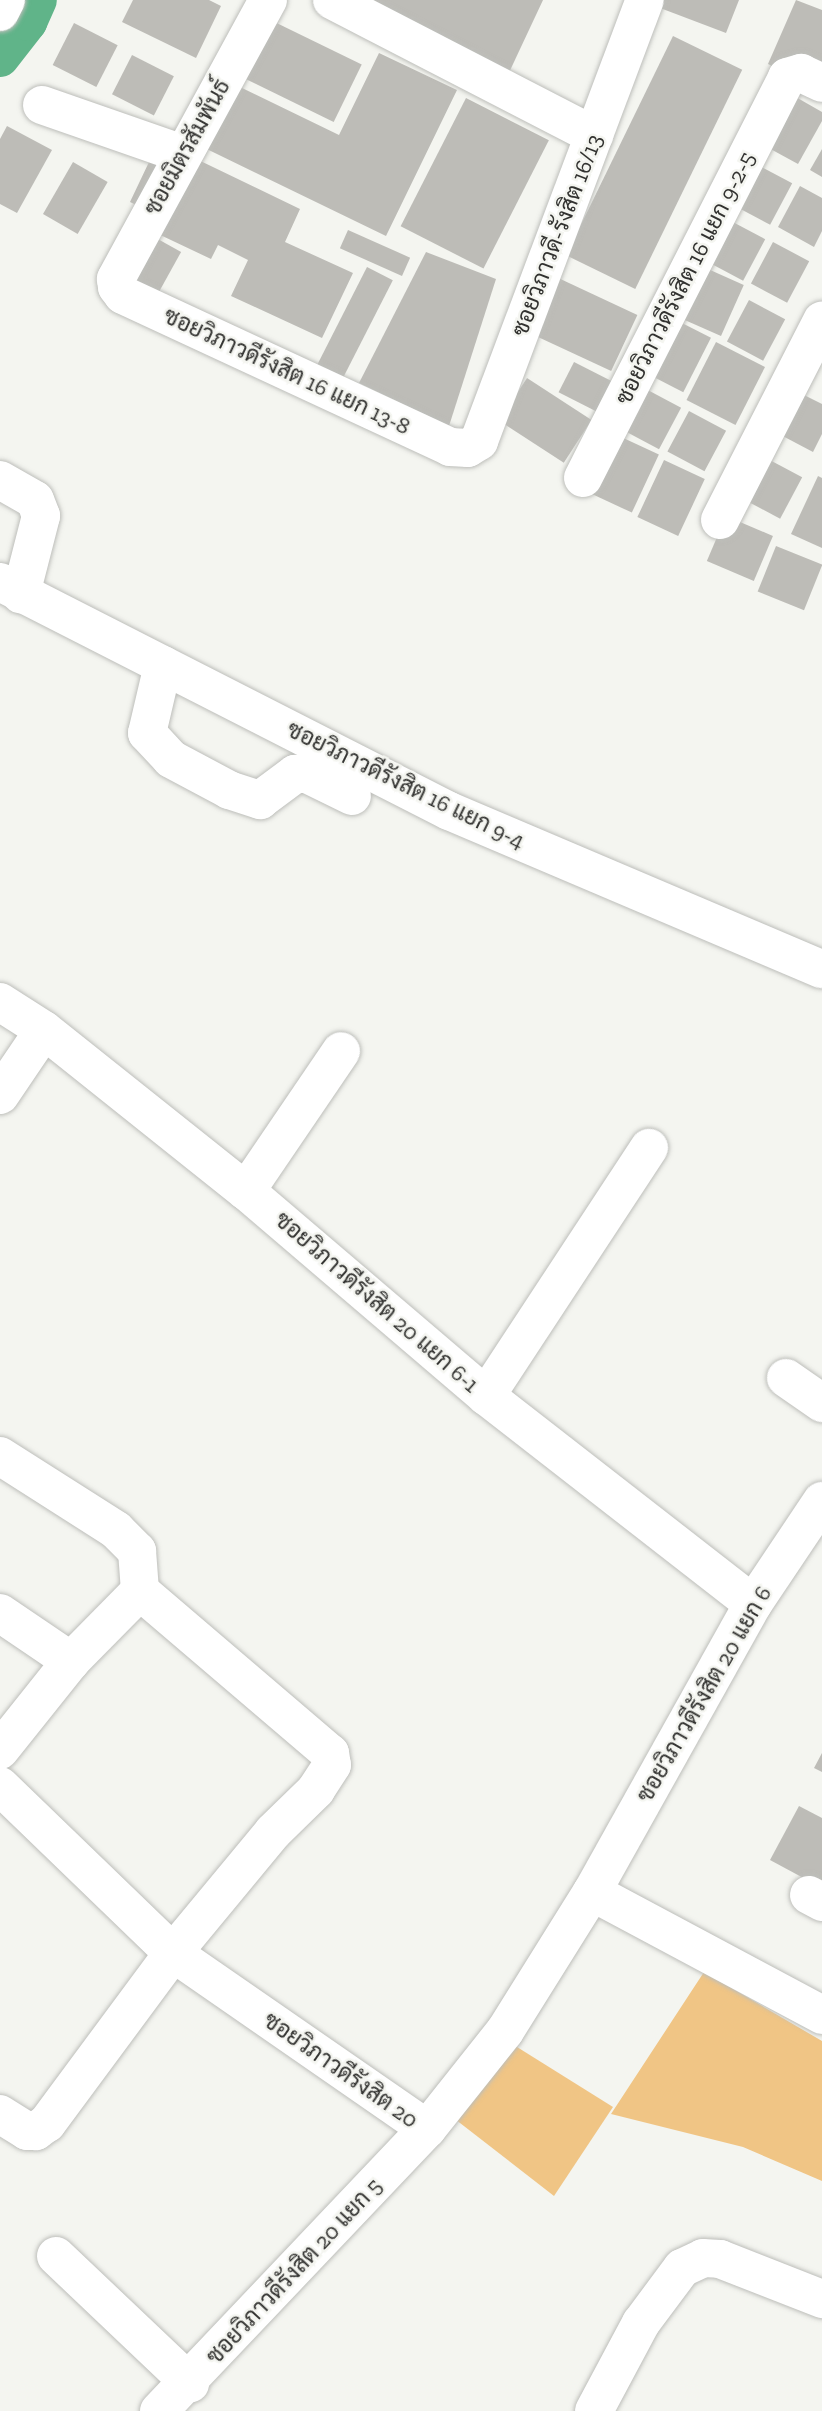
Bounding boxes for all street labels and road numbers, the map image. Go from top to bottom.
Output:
street label: ซอยมิตรสัมพันธ์ [138,74,236,220]
street label: ซอยวิภาวดี-รังสิต 16/13 [506,130,608,340]
street label: ซอยวิภาวดีรังสิต 16 แยก 9-2-5 [609,147,761,409]
street label: ซอยวิภาวดีรังสิต 16 แยก 13-8 [159,302,415,440]
street label: ซอยวิภาวดีรังสิต 16 แยก 9-4 [283,715,529,855]
street label: ซอยวิภาวดีรังสิต 20 แยก 6-1 [269,1206,485,1398]
street label: ซอยวิภาวดีรังสิต 20 แยก 6 [631,1581,777,1807]
street label: ซอยวิภาวดีรังสิต 20 [258,2006,424,2134]
street label: ซอยวิภาวดีรังสิต 20 แยก 5 [201,2172,387,2370]

